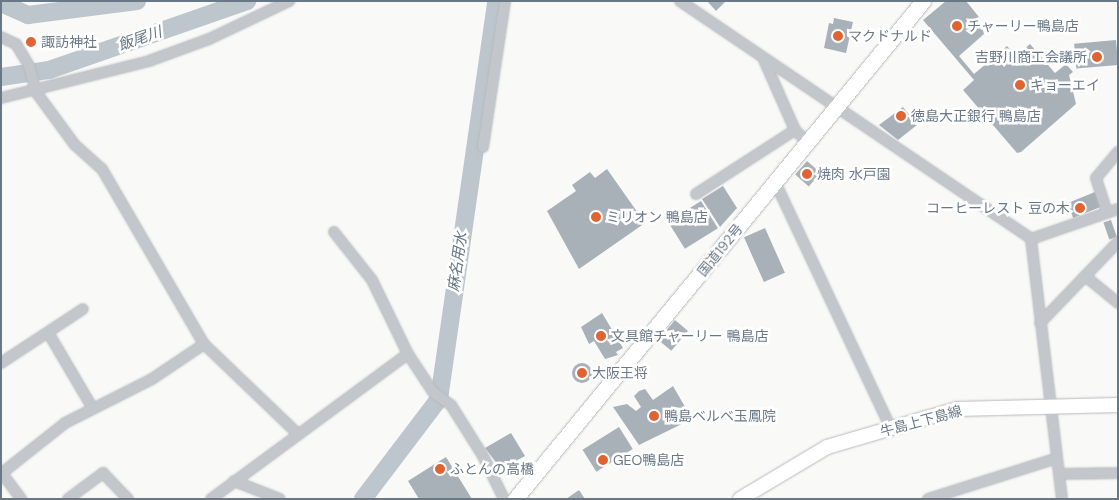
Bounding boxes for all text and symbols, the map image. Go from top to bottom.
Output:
place label: チャーリー鴨島店 [967,18,1079,34]
marker: チャーリー鴨島店 [951,20,963,32]
water label: 飯尾川 [116,23,164,55]
place label: マクドナルド [848,28,932,44]
marker: マクドナルド [832,30,844,42]
place label: 諏訪神社 [41,34,97,50]
marker: 諏訪神社 [25,36,37,48]
place label: 吉野川商工会議所 [975,49,1087,65]
marker: 吉野川商工会議所 [1091,51,1103,63]
place label: キョーエイ [1030,77,1100,93]
marker: キョーエイ [1014,79,1026,91]
place label: 徳島大正銀行 鴨島店 [911,108,1041,124]
marker: 徳島大正銀行 鴨島店 [895,110,907,122]
place label: 焼肉 水戸園 [817,166,891,182]
marker: 焼肉 水戸園 [801,168,813,180]
place label: コーヒーレスト 豆の木 [926,200,1070,216]
marker: コーヒーレスト 豆の木 [1074,202,1086,214]
place label: ミリオン 鴨島店 [606,209,708,225]
marker: ミリオン 鴨島店 [590,211,602,223]
street label: 国道192号 [694,220,746,280]
water label: 麻名用水 [445,231,471,293]
place label: 文具館チャーリー 鴨島店 [611,328,769,344]
marker: 文具館チャーリー 鴨島店 [595,330,607,342]
place label: 大阪王将 [592,365,648,381]
marker: 大阪王将 [576,367,588,379]
street label: 牛島上下島線 [878,402,964,440]
place label: 鴨島ベルベ玉鳳院 [664,408,776,424]
marker: 鴨島ベルベ玉鳳院 [648,410,660,422]
place label: GEO鴨島店 [613,452,684,468]
marker: GEO鴨島店 [597,454,609,466]
place label: ふとんの高橋 [450,461,534,477]
marker: ふとんの高橋 [434,463,446,475]

